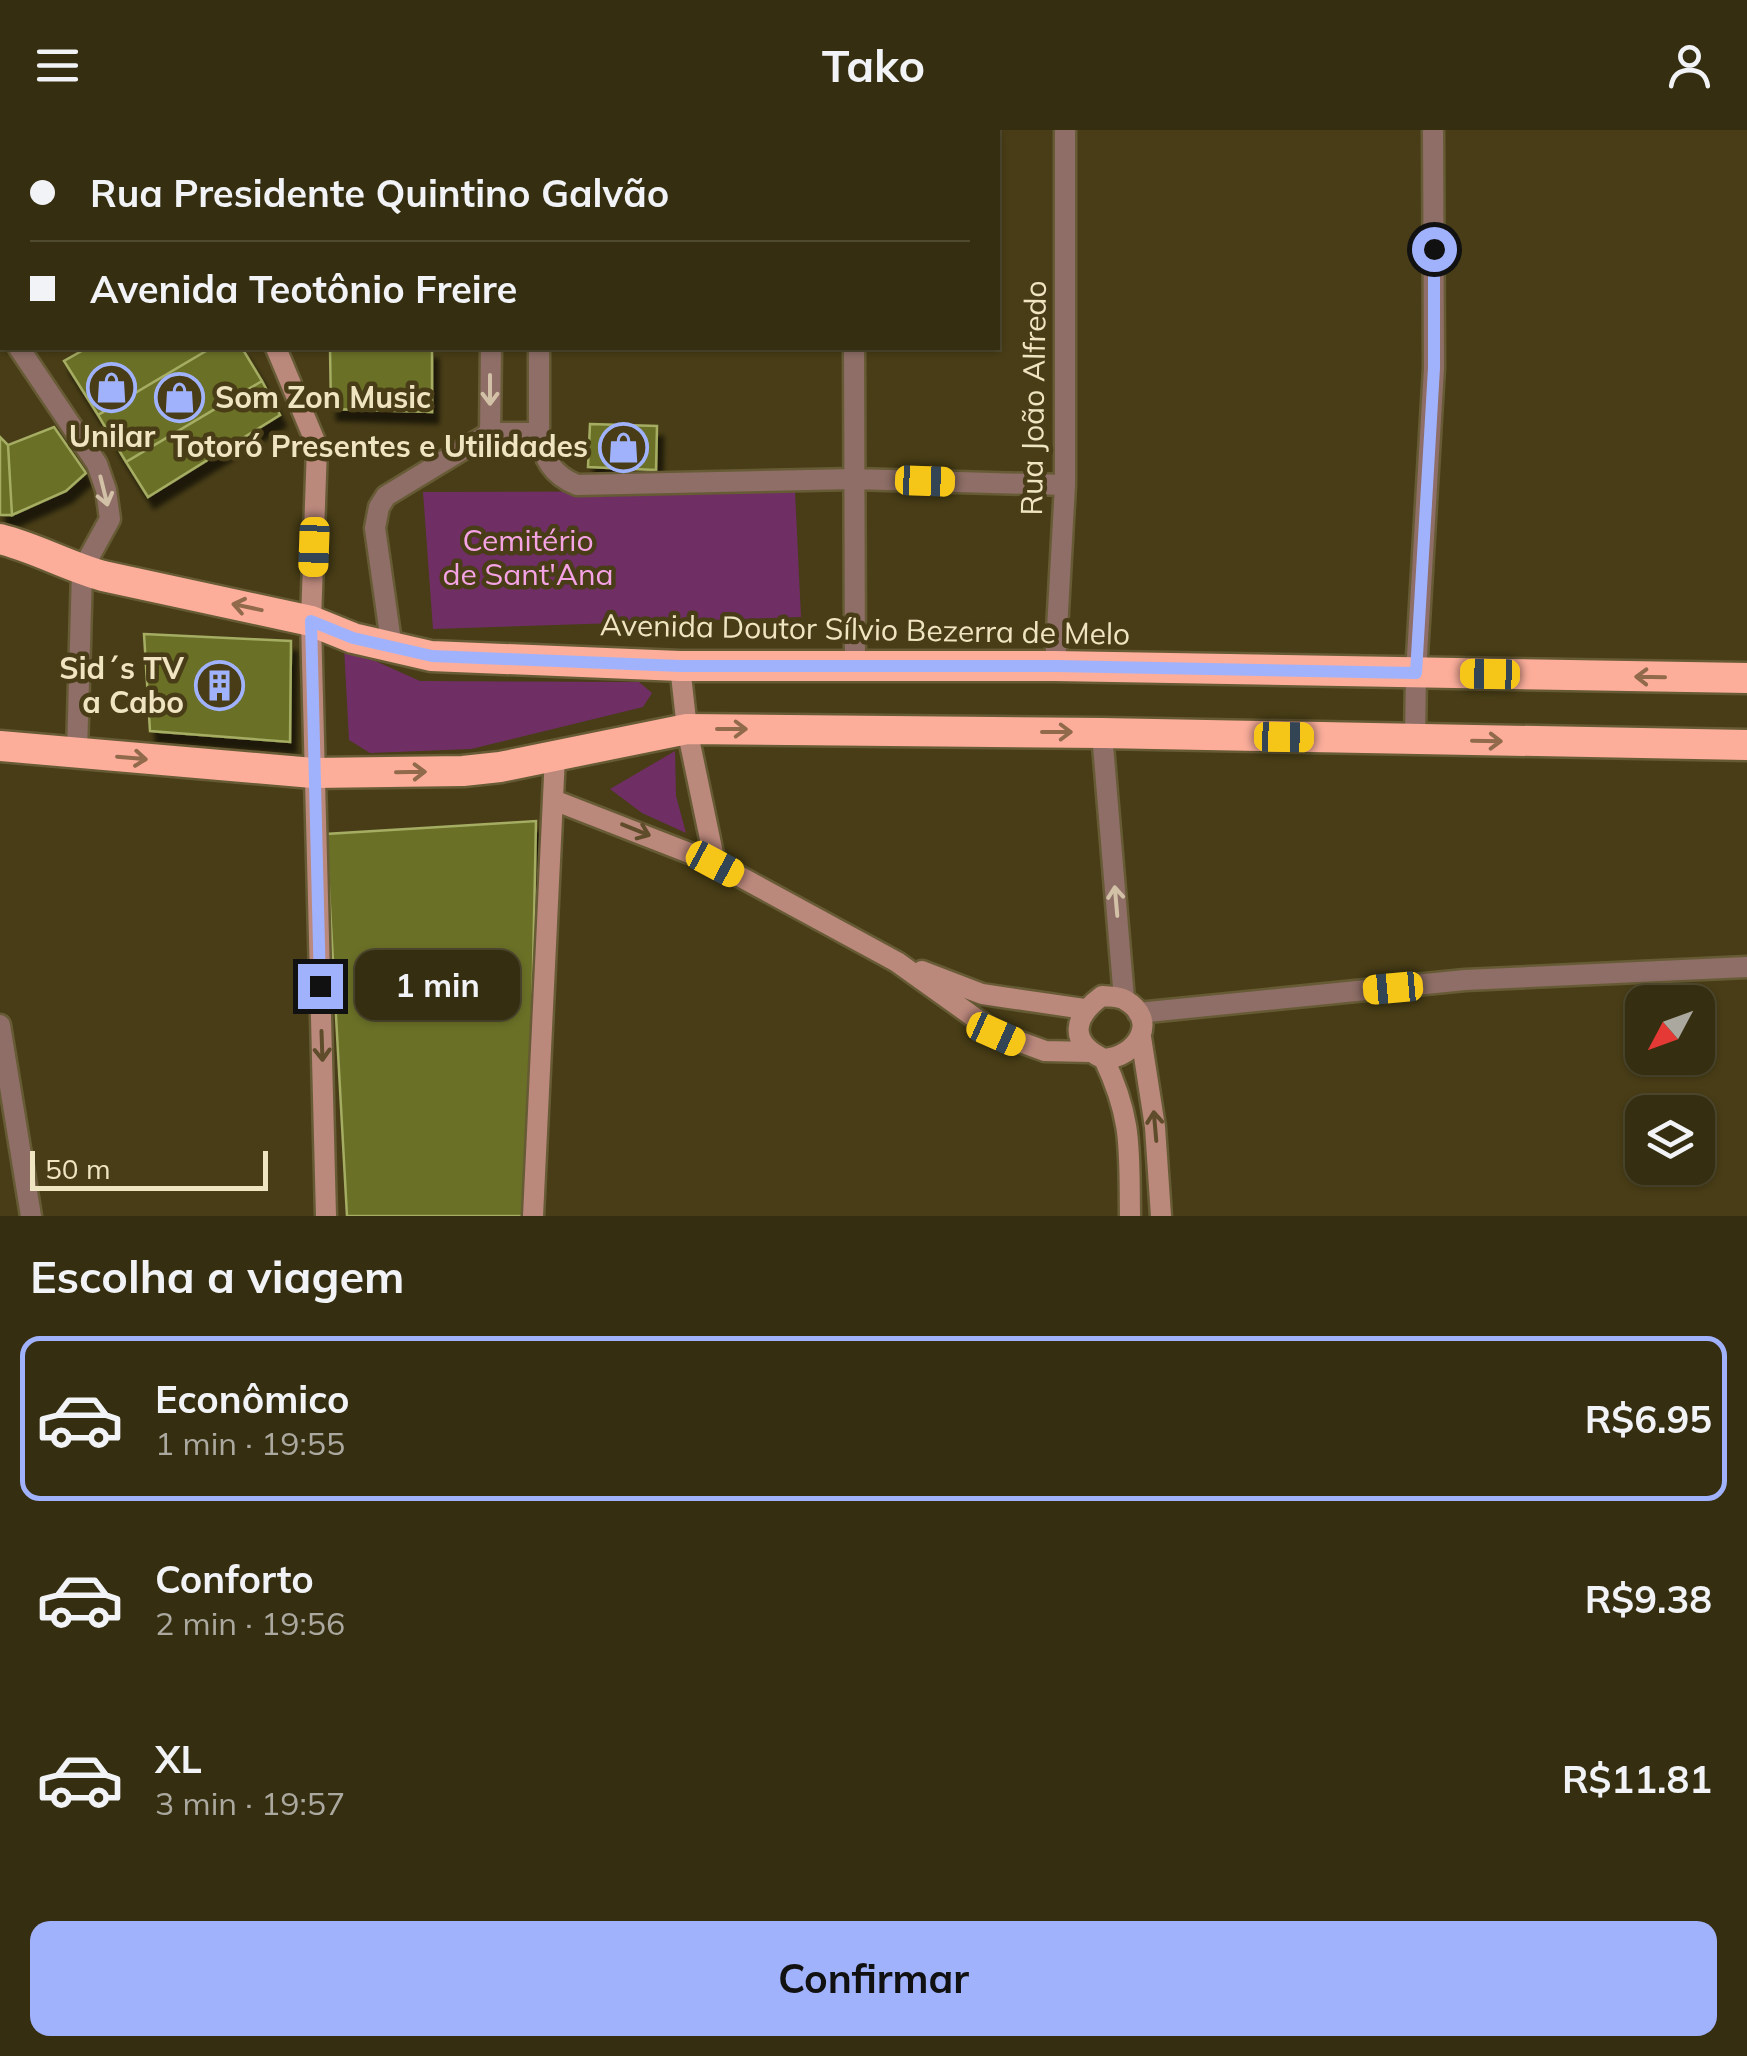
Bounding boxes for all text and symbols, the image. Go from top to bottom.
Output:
text: Tako [822,37,925,93]
icon: menu [30,38,85,93]
icon: person [1662,38,1717,93]
text: Rua Presidente Quintino Galvão [90,169,669,217]
route start [1412,227,1457,272]
text: Avenida Teotônio Freire [90,265,517,313]
street label: Rua João Alfredo [1012,280,1054,516]
shop icon: Unilar [86,362,138,414]
shop icon: Som Zon Music [154,372,206,424]
one-way arrow [481,374,500,406]
place label: Som Zon Music [215,378,431,416]
place label: Unilar [69,417,155,455]
shop icon: Totoró Presentes e Utilidades [597,421,649,473]
place label: Totoró Presentes e Utilidades [171,427,588,465]
car [894,465,956,497]
one-way arrow [96,474,114,506]
car [298,516,330,578]
park label: Cemitério de Sant'Ana [442,521,614,593]
one-way arrow [232,597,264,615]
street label: Avenida Doutor Sílvio Bezerra de Melo [600,605,1130,653]
place label: Sid´s TV a Cabo [59,649,184,721]
car [1460,658,1520,690]
building icon: Sid´s TV a Cabo [193,660,245,712]
one-way arrow [1634,667,1666,686]
one-way arrow [715,720,747,739]
car [1254,721,1314,753]
one-way arrow [1040,722,1072,742]
one-way arrow [1470,732,1502,750]
one-way arrow [115,749,148,768]
one-way arrow [394,762,426,781]
one-way arrow [620,823,651,841]
car [681,837,749,891]
one-way arrow [1106,886,1125,918]
callout: 1 min [355,951,520,1021]
route end [298,964,343,1009]
text: 1 min [395,965,480,1005]
car [1362,970,1424,1006]
north arrow [1625,985,1715,1075]
map controls [1625,985,1715,1185]
car [962,1008,1030,1060]
one-way arrow [312,1029,331,1061]
button: layers [1625,1095,1715,1185]
one-way arrow [1145,1111,1164,1143]
scale bar [30,1146,268,1190]
text: 50 m [45,1151,111,1186]
text: Escolha a viagem [30,1248,405,1304]
icon: car [35,1374,125,1464]
text: Econômico [155,1375,350,1423]
text: R$6.95 [1585,1395,1712,1443]
text: 1 min · 19:55 [155,1423,345,1463]
icon: car [35,1554,125,1644]
text: Conforto [155,1555,314,1603]
text: R$9.38 [1585,1575,1712,1623]
text: 2 min · 19:56 [155,1603,345,1643]
icon: car [35,1734,125,1824]
text: XL [155,1735,202,1783]
text: R$11.81 [1562,1755,1712,1803]
text: 3 min · 19:57 [155,1783,345,1823]
button: Confirmar [30,1921,1717,2036]

